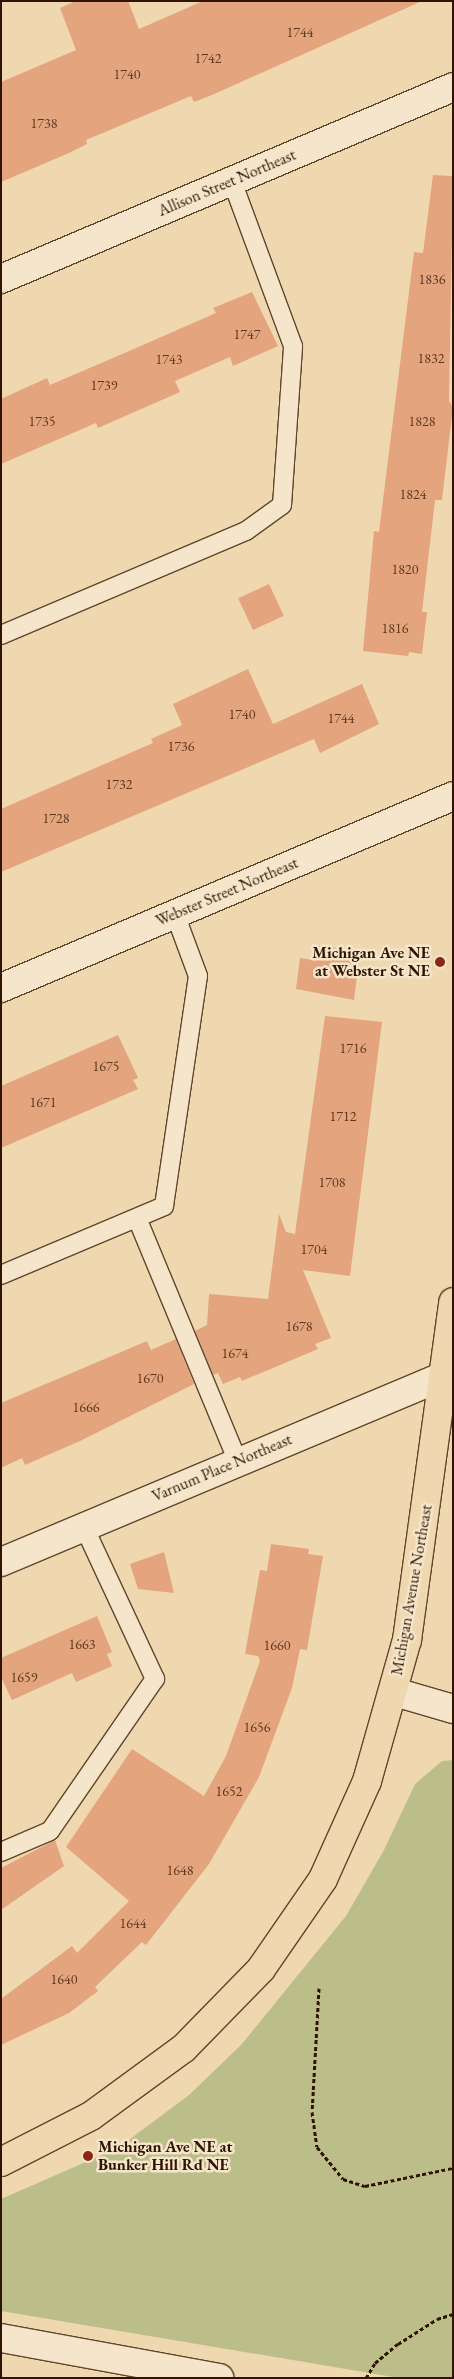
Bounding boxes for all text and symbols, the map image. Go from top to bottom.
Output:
house number: 1744 [287,24,313,40]
house number: 1742 [195,50,221,66]
house number: 1740 [114,66,140,82]
house number: 1738 [31,115,57,131]
street label: Allison Street Northeast [155,145,299,221]
house number: 1836 [419,271,445,287]
house number: 1747 [234,326,260,342]
house number: 1832 [418,350,444,366]
house number: 1743 [156,351,182,367]
house number: 1739 [91,377,117,393]
house number: 1735 [29,413,55,429]
house number: 1828 [409,413,435,429]
house number: 1824 [400,486,426,502]
house number: 1820 [392,561,418,577]
house number: 1816 [382,620,408,636]
house number: 1740 [229,706,255,722]
house number: 1744 [328,710,354,726]
house number: 1736 [168,738,194,754]
house number: 1732 [106,776,132,792]
house number: 1728 [43,810,69,826]
street label: Webster Street Northeast [153,853,301,931]
place label: Michigan Ave NE at Webster St NE [312,943,430,981]
marker: Michigan Ave NE at Webster St NE [434,956,446,968]
house number: 1716 [340,1040,366,1056]
house number: 1675 [93,1058,119,1074]
house number: 1671 [30,1094,56,1110]
house number: 1712 [330,1108,356,1124]
house number: 1708 [319,1174,345,1190]
house number: 1704 [301,1241,327,1257]
house number: 1678 [286,1318,312,1334]
house number: 1674 [222,1345,248,1361]
house number: 1670 [137,1370,163,1386]
house number: 1666 [73,1399,99,1415]
street label: Varnum Place Northeast [149,1430,295,1506]
street label: Michigan Avenue Northeast [388,1503,436,1677]
house number: 1663 [69,1636,95,1652]
house number: 1660 [264,1637,290,1653]
house number: 1659 [11,1669,37,1685]
house number: 1656 [244,1719,270,1735]
house number: 1652 [216,1783,242,1799]
house number: 1648 [167,1862,193,1878]
house number: 1644 [120,1915,146,1931]
house number: 1640 [51,1971,77,1987]
place label: Michigan Ave NE at Bunker Hill Rd NE [98,2137,232,2175]
marker: Michigan Ave NE at Bunker Hill Rd NE [82,2150,94,2162]

